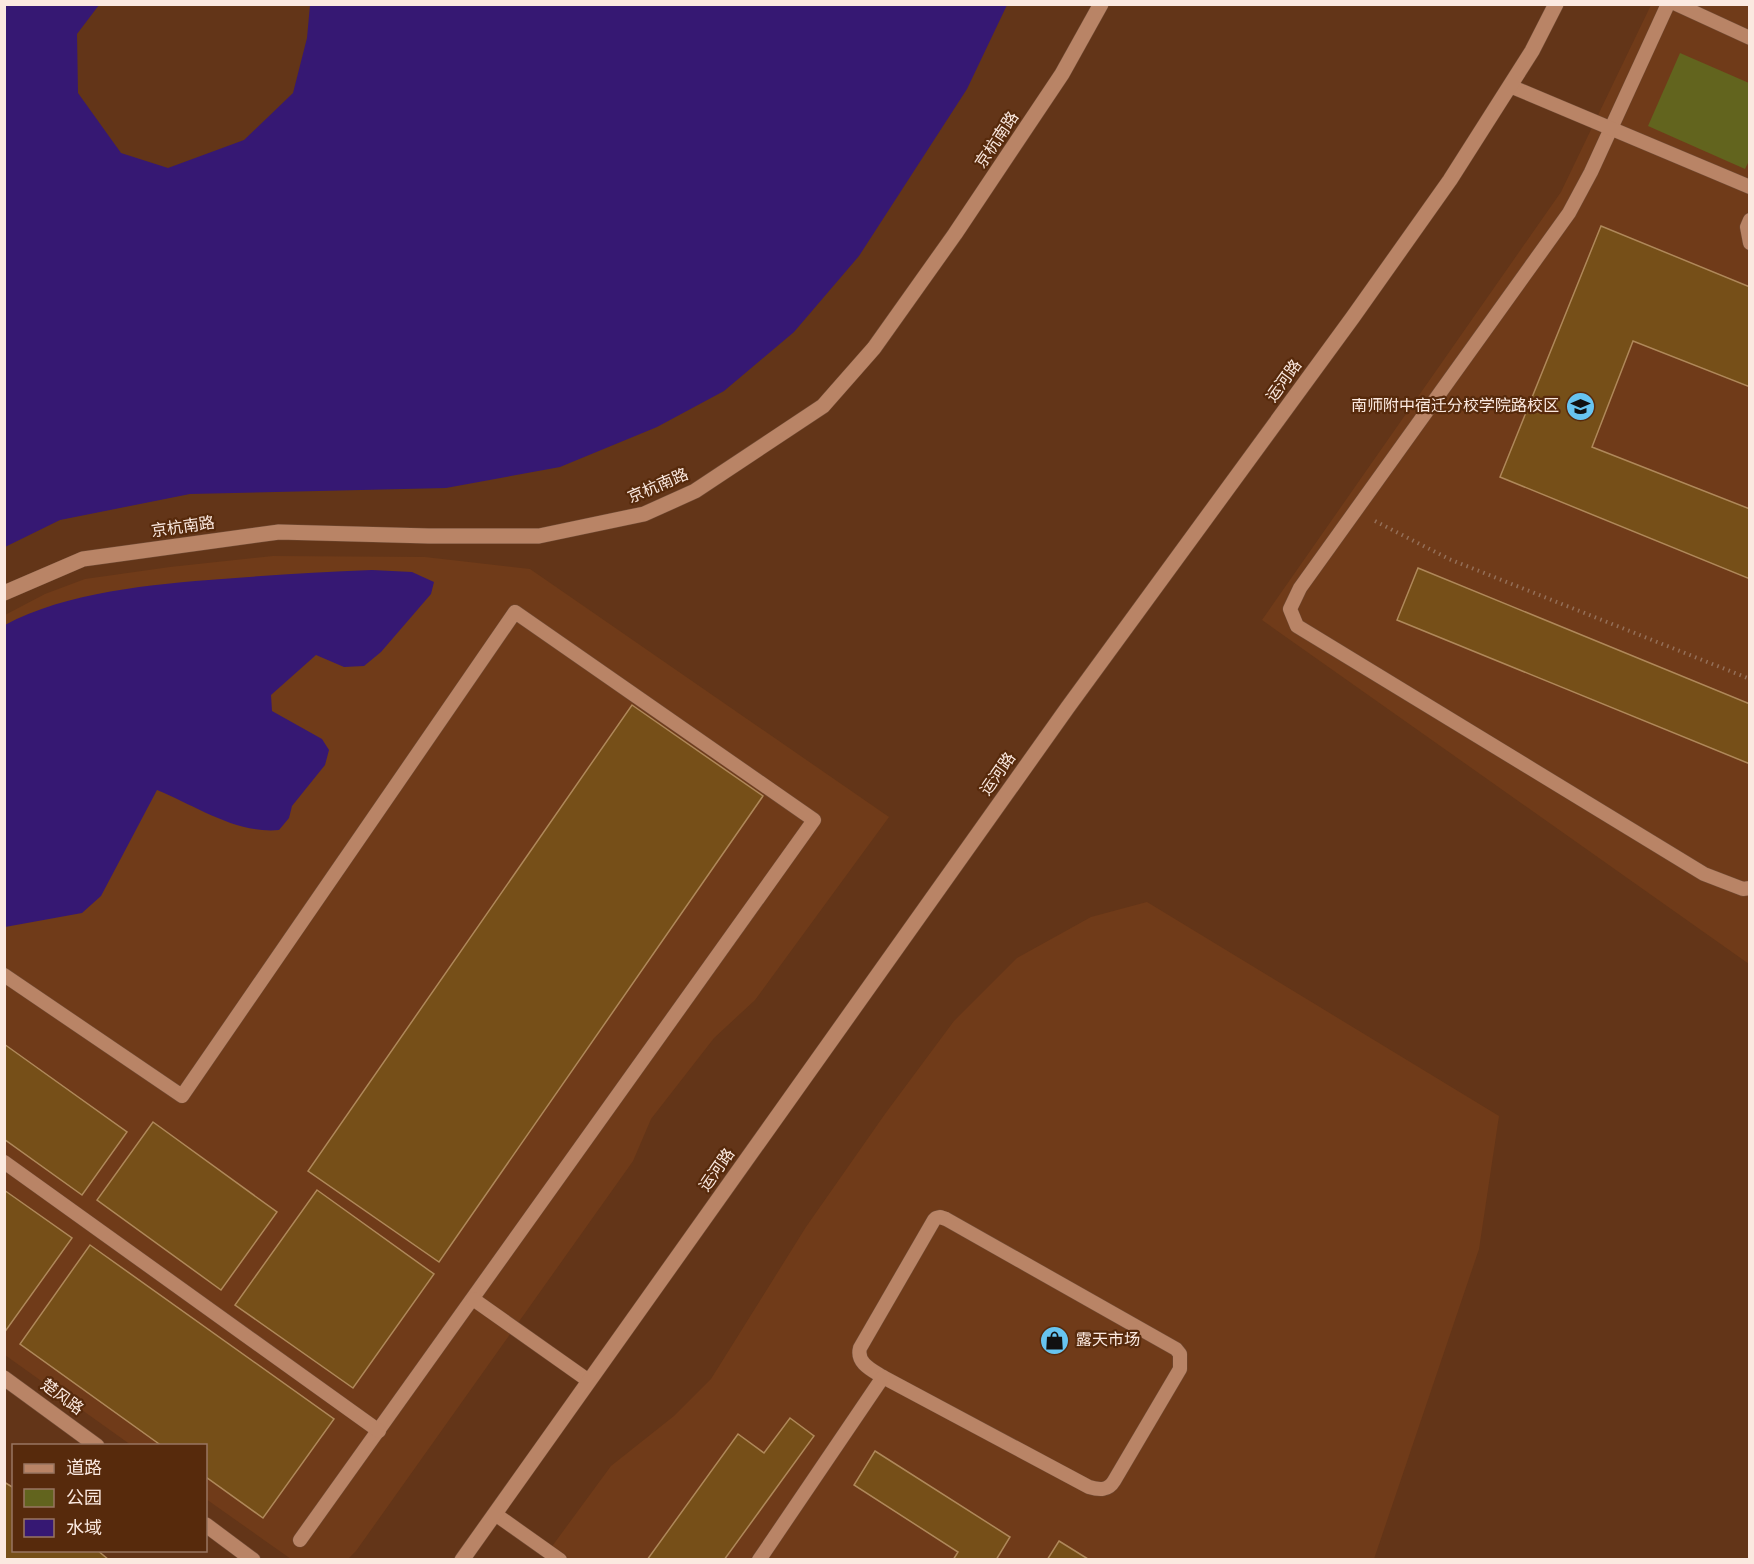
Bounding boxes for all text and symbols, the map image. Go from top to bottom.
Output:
street label: 京杭南路 [970,107,1024,173]
street label: 运河路 [1261,355,1307,407]
school or university icon: 南师附中宿迁分校学院路校区 [1564,390,1596,422]
place label: 南师附中宿迁分校学院路校区 [1351,395,1559,417]
street label: 京杭南路 [624,463,692,509]
street label: 京杭南路 [150,512,216,542]
street label: 运河路 [975,748,1021,800]
street label: 运河路 [694,1144,740,1196]
shop icon: 露天市场 [1039,1324,1071,1356]
place label: 露天市场 [1076,1329,1140,1351]
street label: 楚风路 [36,1374,88,1420]
legend [12,1444,207,1552]
text: 道路 [66,1456,102,1481]
text: 公园 [66,1486,102,1511]
text: 水域 [66,1516,102,1541]

